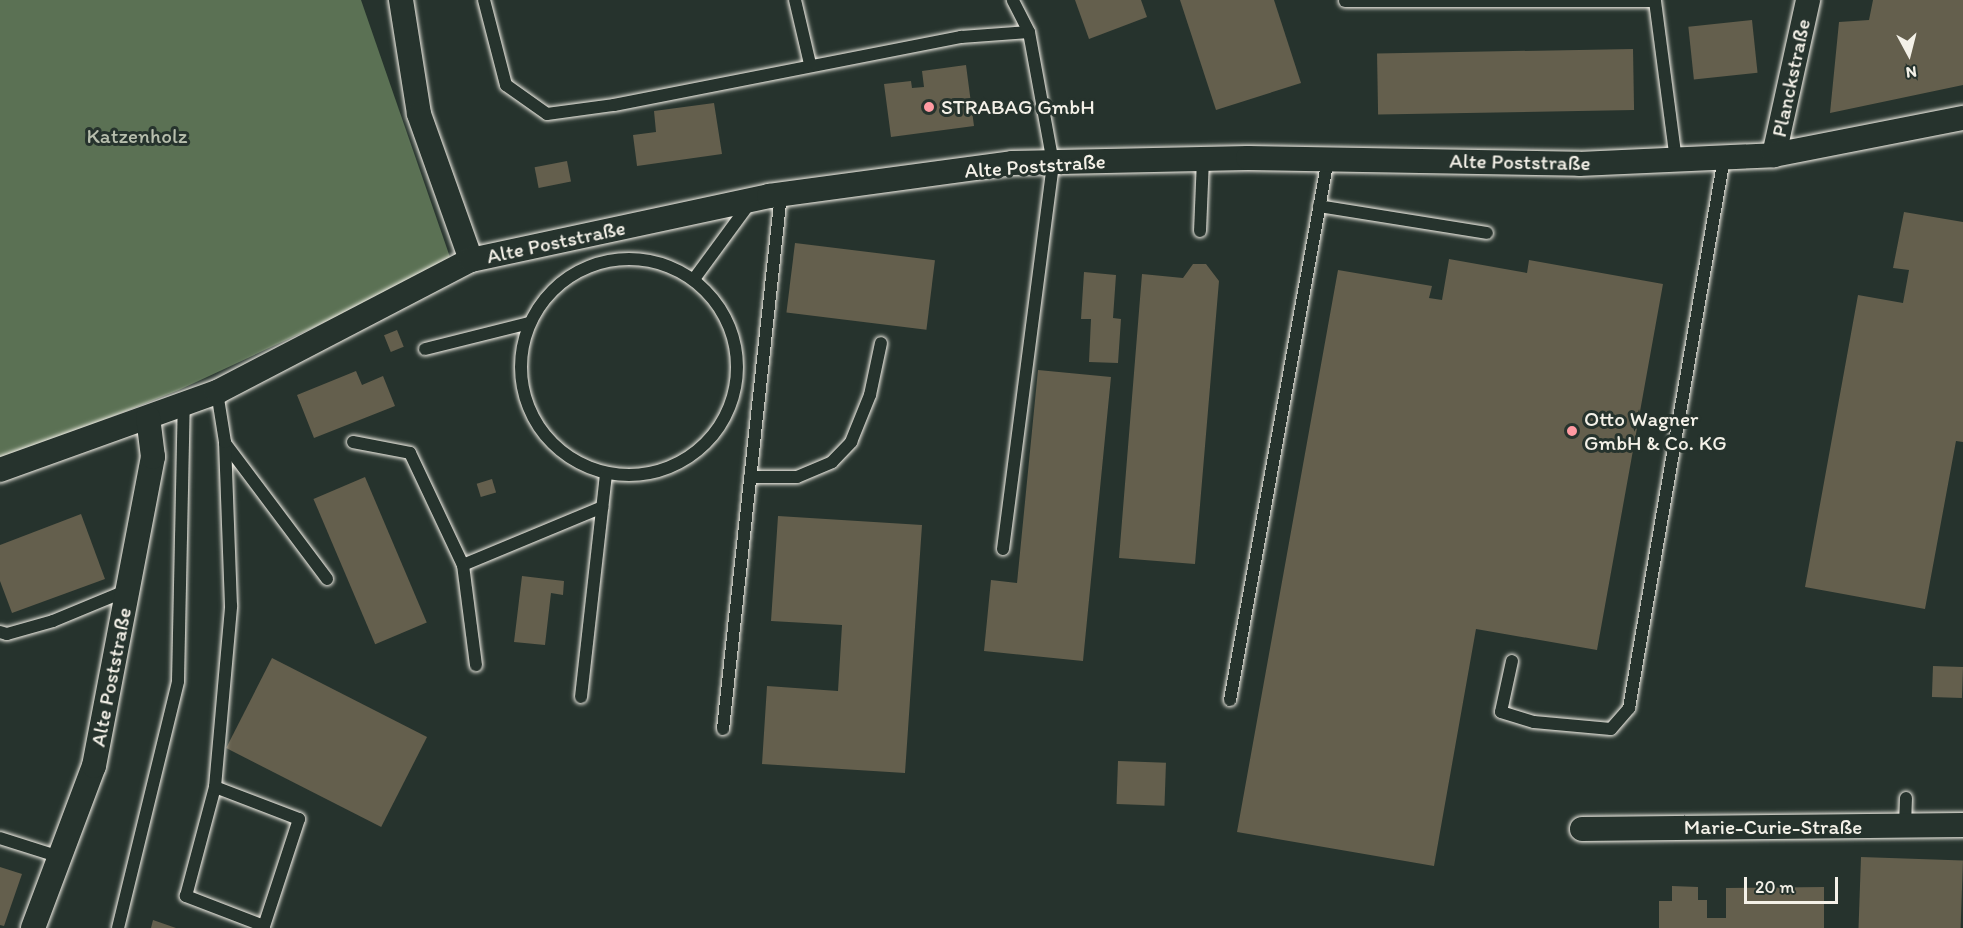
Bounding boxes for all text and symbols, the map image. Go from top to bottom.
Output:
street label: Planckstraße [1766,17,1816,139]
north arrow [1879,24,1939,84]
text: N [1905,62,1918,82]
place label: STRABAG GmbH [941,94,1095,120]
marker: STRABAG GmbH [922,100,936,114]
park label: Katzenholz [86,123,188,149]
street label: Alte Poststraße [1450,148,1590,176]
street label: Alte Poststraße [964,149,1106,183]
street label: Alte Poststraße [485,215,627,269]
place label: Otto Wagner GmbH & Co. KG [1584,406,1727,456]
marker: Otto Wagner GmbH & Co. KG [1565,424,1579,438]
street label: Alte Poststraße [85,606,137,748]
street label: Marie-Curie-Straße [1684,814,1862,840]
scale bar [1747,865,1842,903]
text: 20 m [1755,876,1795,898]

